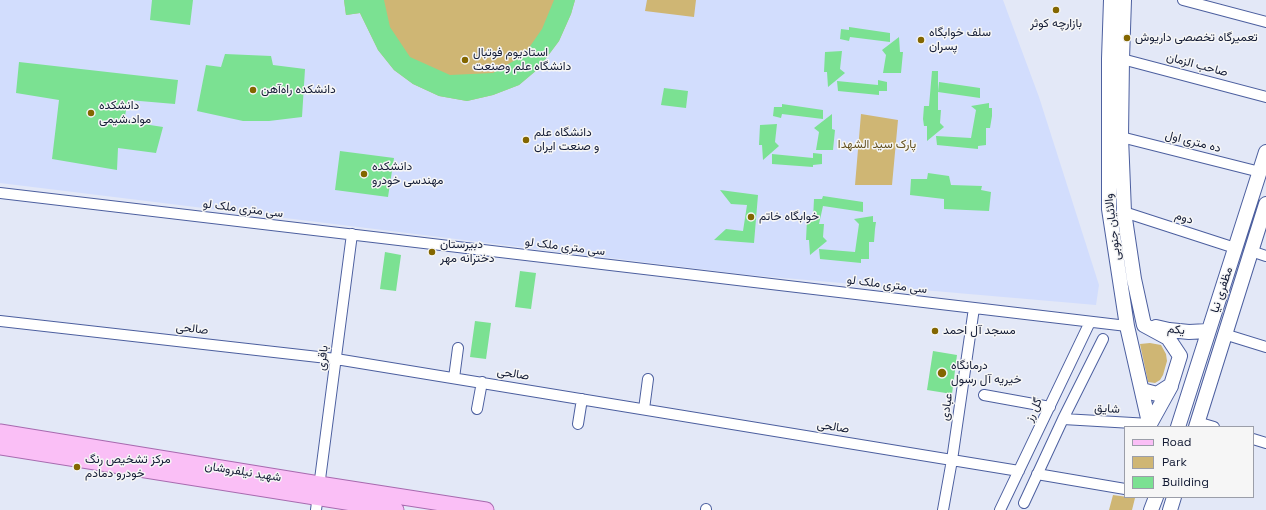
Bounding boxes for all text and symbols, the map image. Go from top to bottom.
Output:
marker: بازارچه کوثر [1051,5,1061,15]
place label: بازارچه کوثر [1030,17,1082,31]
place label: سلف خوابگاه پسران [929,26,991,54]
place label: تعمیرگاه تخصصی داریوش [1135,31,1258,45]
marker: تعمیرگاه تخصصی داریوش [1122,33,1132,43]
marker: سلف خوابگاه پسران [916,35,926,45]
place label: استادیوم فوتبال دانشگاه علم وصنعت [473,46,571,74]
street label: صاحب الزمان [1165,50,1229,80]
marker: استادیوم فوتبال دانشگاه علم وصنعت [460,55,470,65]
place label: دانشکده راه‌آهن [261,83,336,97]
marker: دانشکده راه‌آهن [248,85,258,95]
place label: دانشکده مواد،شیمی [99,99,151,127]
marker: دانشکده مواد،شیمی [86,108,96,118]
place label: دانشگاه علم و صنعت ایران [534,126,599,154]
street label: ده متری اول [1164,128,1222,156]
marker: دانشگاه علم و صنعت ایران [521,135,531,145]
park label: پارک سید الشهدا [838,138,916,152]
place label: دانشکده مهندسی خودرو [372,160,444,188]
marker: دانشکده مهندسی خودرو [359,169,369,179]
street label: والائیان جنوبی [1102,193,1124,261]
street label: سی متری ملک لو [202,197,284,221]
street label: دوم [1173,208,1195,228]
place label: خوابگاه خاتم [759,210,819,224]
marker: خوابگاه خاتم [746,212,756,222]
street label: سی متری ملک لو [524,235,606,259]
place label: دبیرستان دخترانه مهر [440,238,494,266]
marker: دبیرستان دخترانه مهر [427,247,437,257]
street label: مظفری نیا [1208,265,1236,315]
street label: سی متری ملک لو [846,273,928,297]
street label: صالحی [175,320,209,338]
street label: یکم [1167,322,1185,338]
place label: مسجد آل احمد [943,324,1016,338]
marker: مسجد آل احمد [930,326,940,336]
street label: باقری [314,345,332,371]
place label: درمانگاه خیریه آل رسول [951,359,1021,387]
street label: صالحی [496,364,530,384]
marker: درمانگاه خیریه آل رسول [936,367,948,379]
street label: عبادی [938,392,956,422]
street label: گل رز [1022,396,1046,424]
street label: شایق [1094,401,1120,417]
street label: صالحی [816,417,850,437]
legend [1124,426,1254,498]
text: Road [1162,434,1191,450]
place label: مرکز تشخیص رنگ خودرو دمادم [85,453,171,481]
text: Park [1162,454,1187,470]
street label: شهید نیلفروشان [204,459,282,485]
marker: مرکز تشخیص رنگ خودرو دمادم [72,462,82,472]
text: Building [1162,474,1209,490]

